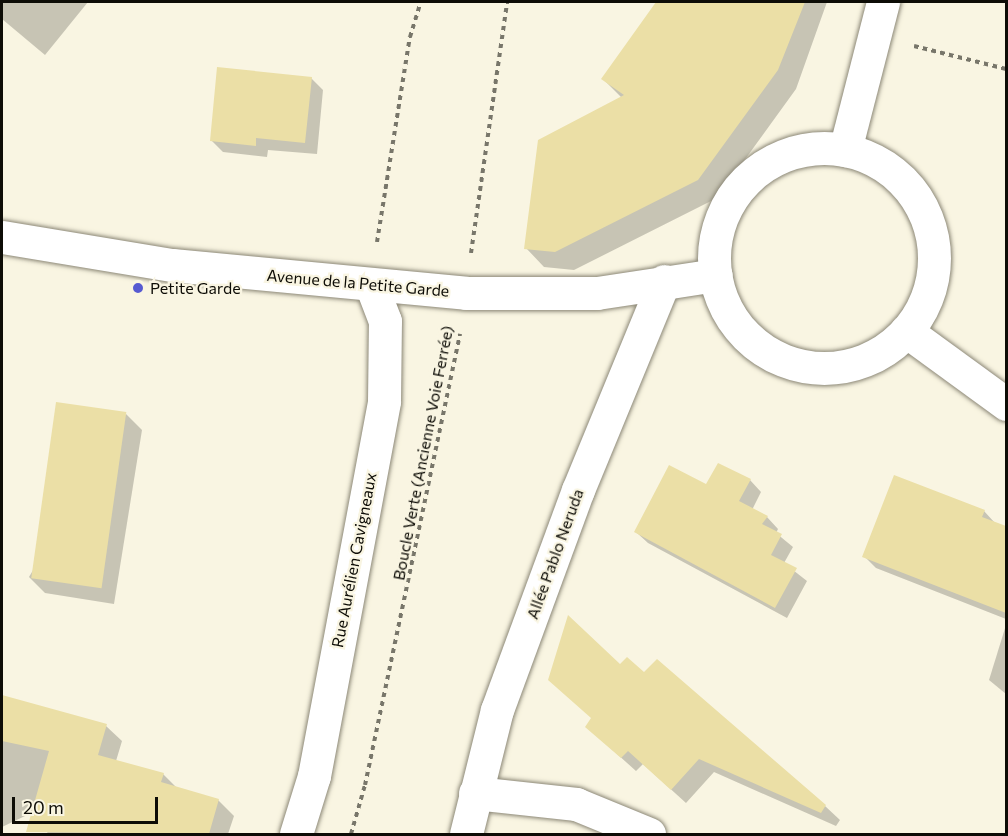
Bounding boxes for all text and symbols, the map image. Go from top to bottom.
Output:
street label: Avenue de la Petite Garde [266,265,450,301]
place label: Petite Garde [150,278,241,298]
marker: Petite Garde [131,281,145,295]
street label: Boucle Verte (Ancienne Voie Ferrée) [389,324,457,582]
street label: Rue Aurélien Cavigneaux [328,471,380,649]
street label: Allée Pablo Neruda [523,486,587,622]
scale bar [15,785,160,823]
text: 20 m [23,796,64,818]

